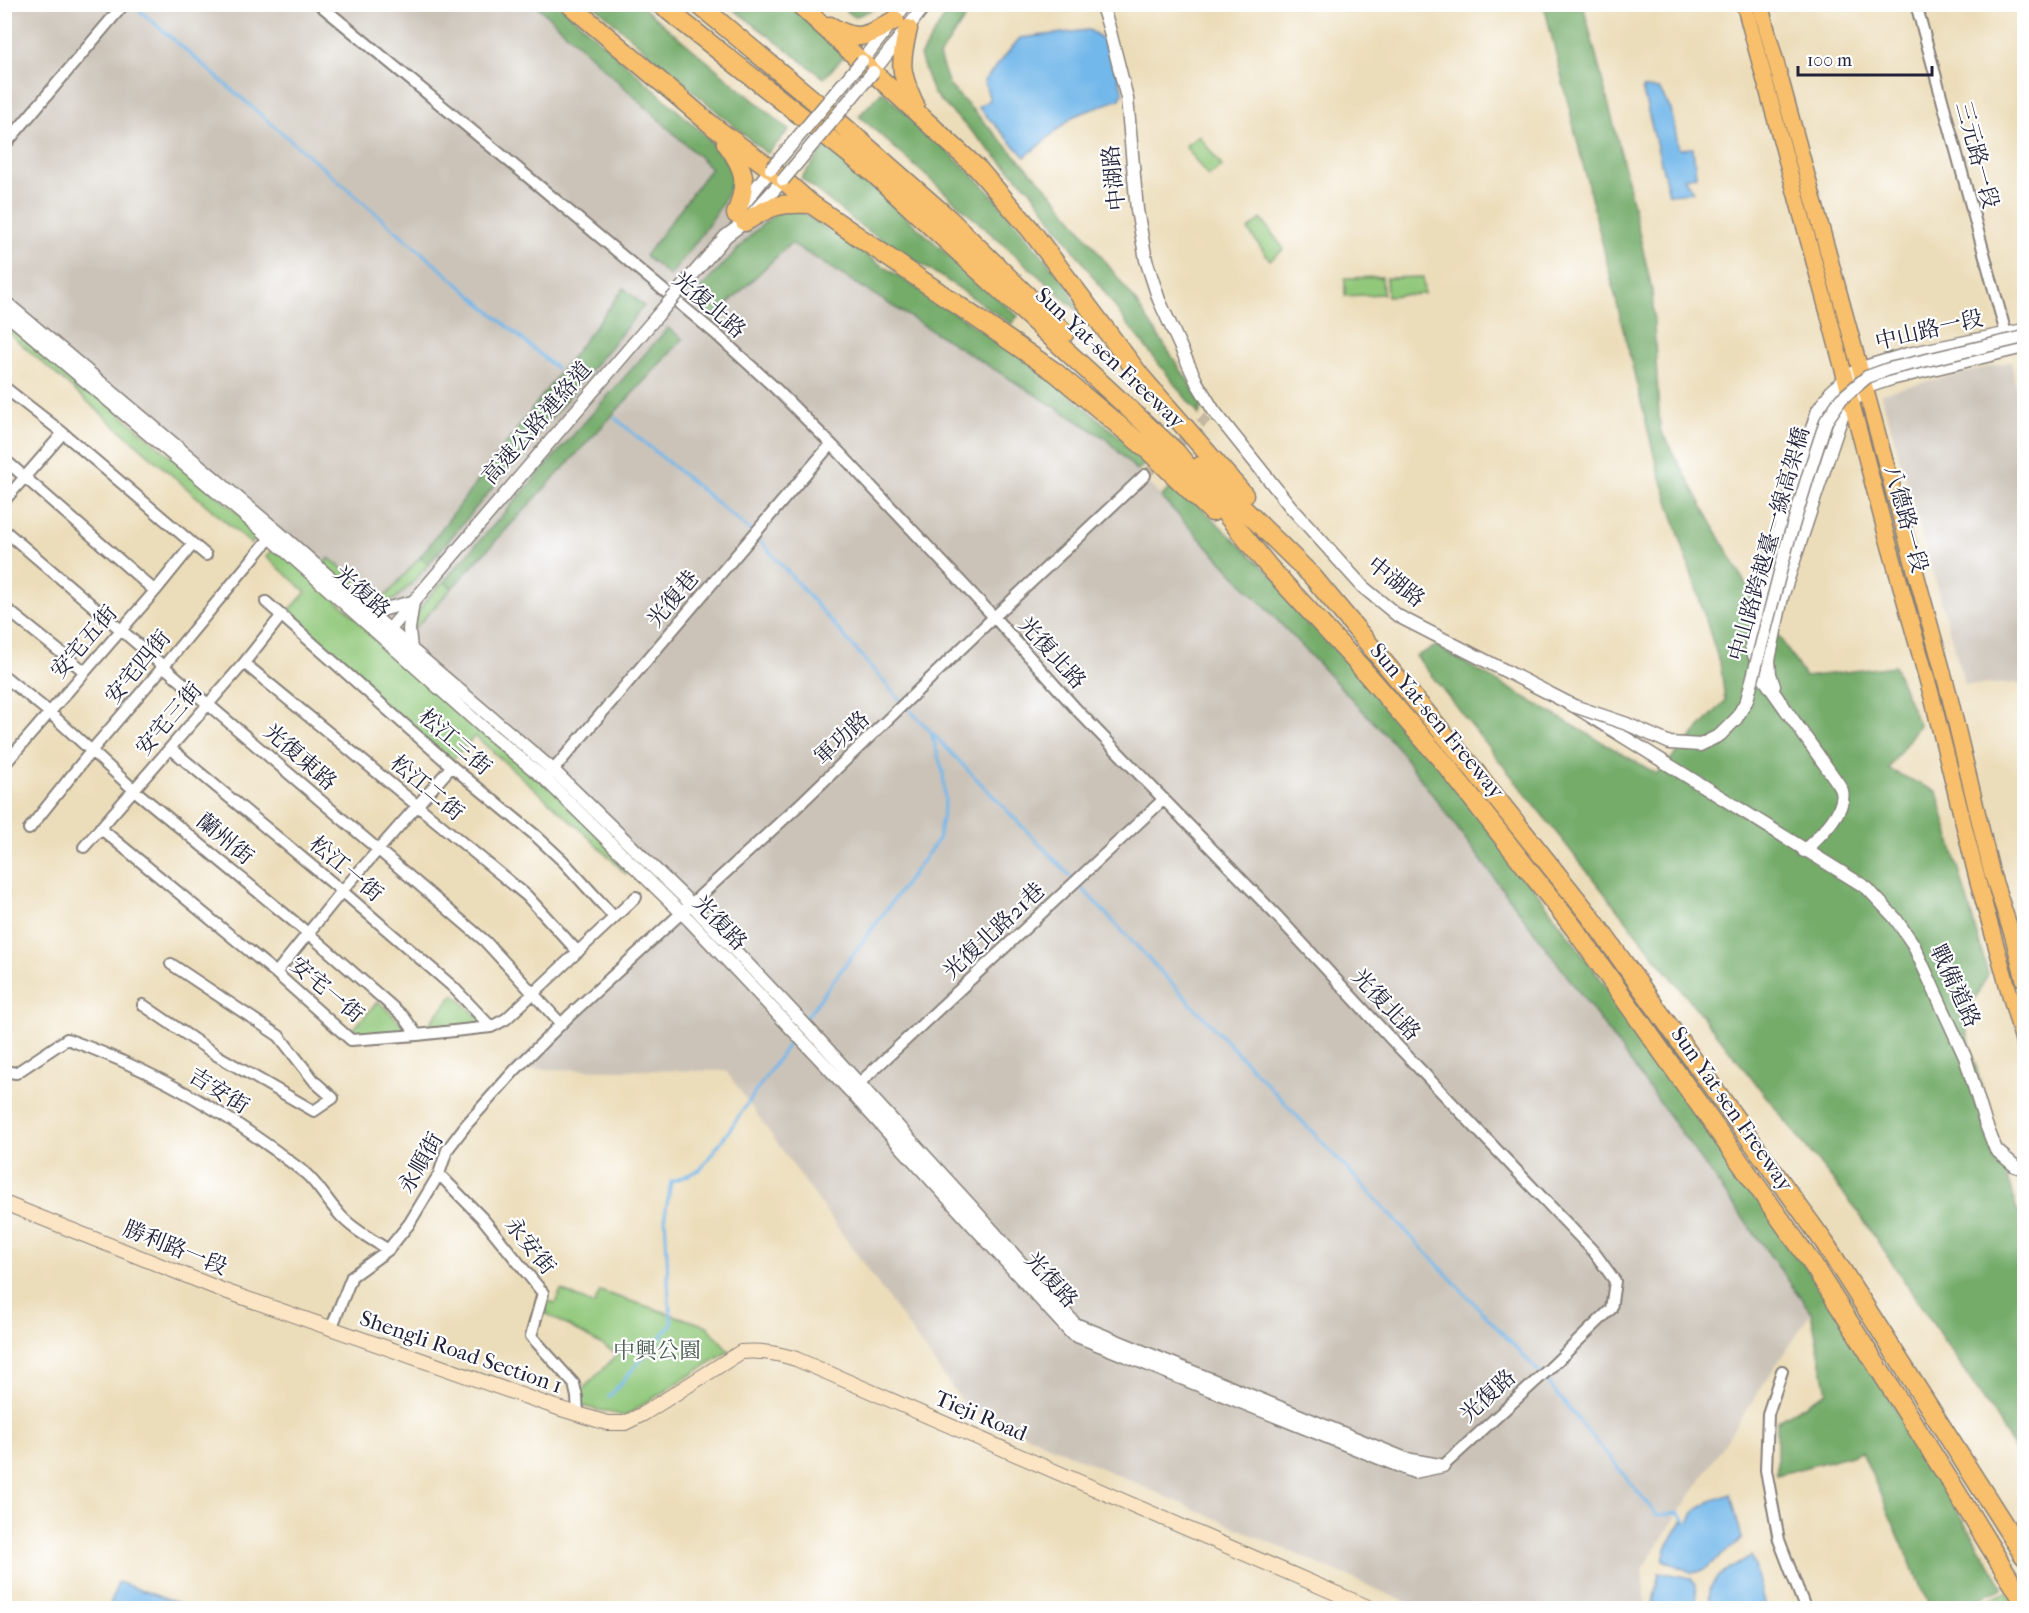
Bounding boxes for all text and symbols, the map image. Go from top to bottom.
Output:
scale bar [1798,39,1932,77]
text: 100 m [1807,50,1852,71]
street label: 三元路一段 [1950,99,2004,211]
street label: 中湖路 [1098,144,1130,212]
street label: 光復北路 [667,266,751,344]
street label: Sun Yat-sen Freeway [1030,282,1191,435]
street label: 中山路一段 [1872,305,1986,355]
street label: 高速公路連絡道 [477,356,597,490]
street label: 中山路跨越臺一線高架橋 [1723,424,1815,664]
street label: 八德路一段 [1879,463,1933,575]
street label: 中湖路 [1362,551,1430,613]
street label: 光復路 [329,560,395,624]
street label: 光復巷 [642,565,704,633]
street label: 安宅五街 [45,600,123,684]
street label: 光復北路 [1013,612,1091,694]
street label: 安宅四街 [100,625,176,709]
street label: Sun Yat-sen Freeway [1364,638,1510,805]
street label: 安宅三街 [130,677,208,761]
street label: 松江三街 [413,703,497,781]
street label: 軍功路 [809,706,875,770]
street label: 光復東路 [258,718,342,796]
street label: 松江二街 [385,750,469,826]
street label: 蘭州街 [191,808,259,870]
street label: 松江一街 [304,831,388,907]
street label: 光復北路21巷 [938,877,1050,985]
street label: 光復路 [688,890,752,956]
street label: 戰備道路 [1925,941,1985,1031]
street label: 安宅一街 [285,952,369,1028]
street label: 光復北路 [1346,964,1426,1046]
street label: Sun Yat-sen Freeway [1665,1022,1799,1197]
street label: 吉安街 [184,1062,254,1120]
street label: 永順街 [393,1128,449,1198]
street label: 永安街 [499,1212,561,1280]
street label: 勝利路一段 [119,1215,231,1281]
street label: 光復路 [1019,1247,1083,1313]
street label: Shengli Road Section 1 [356,1305,566,1399]
park label: 中興公園 [613,1338,701,1364]
street label: 光復路 [1455,1364,1521,1428]
street label: Tieji Road [931,1385,1032,1447]

